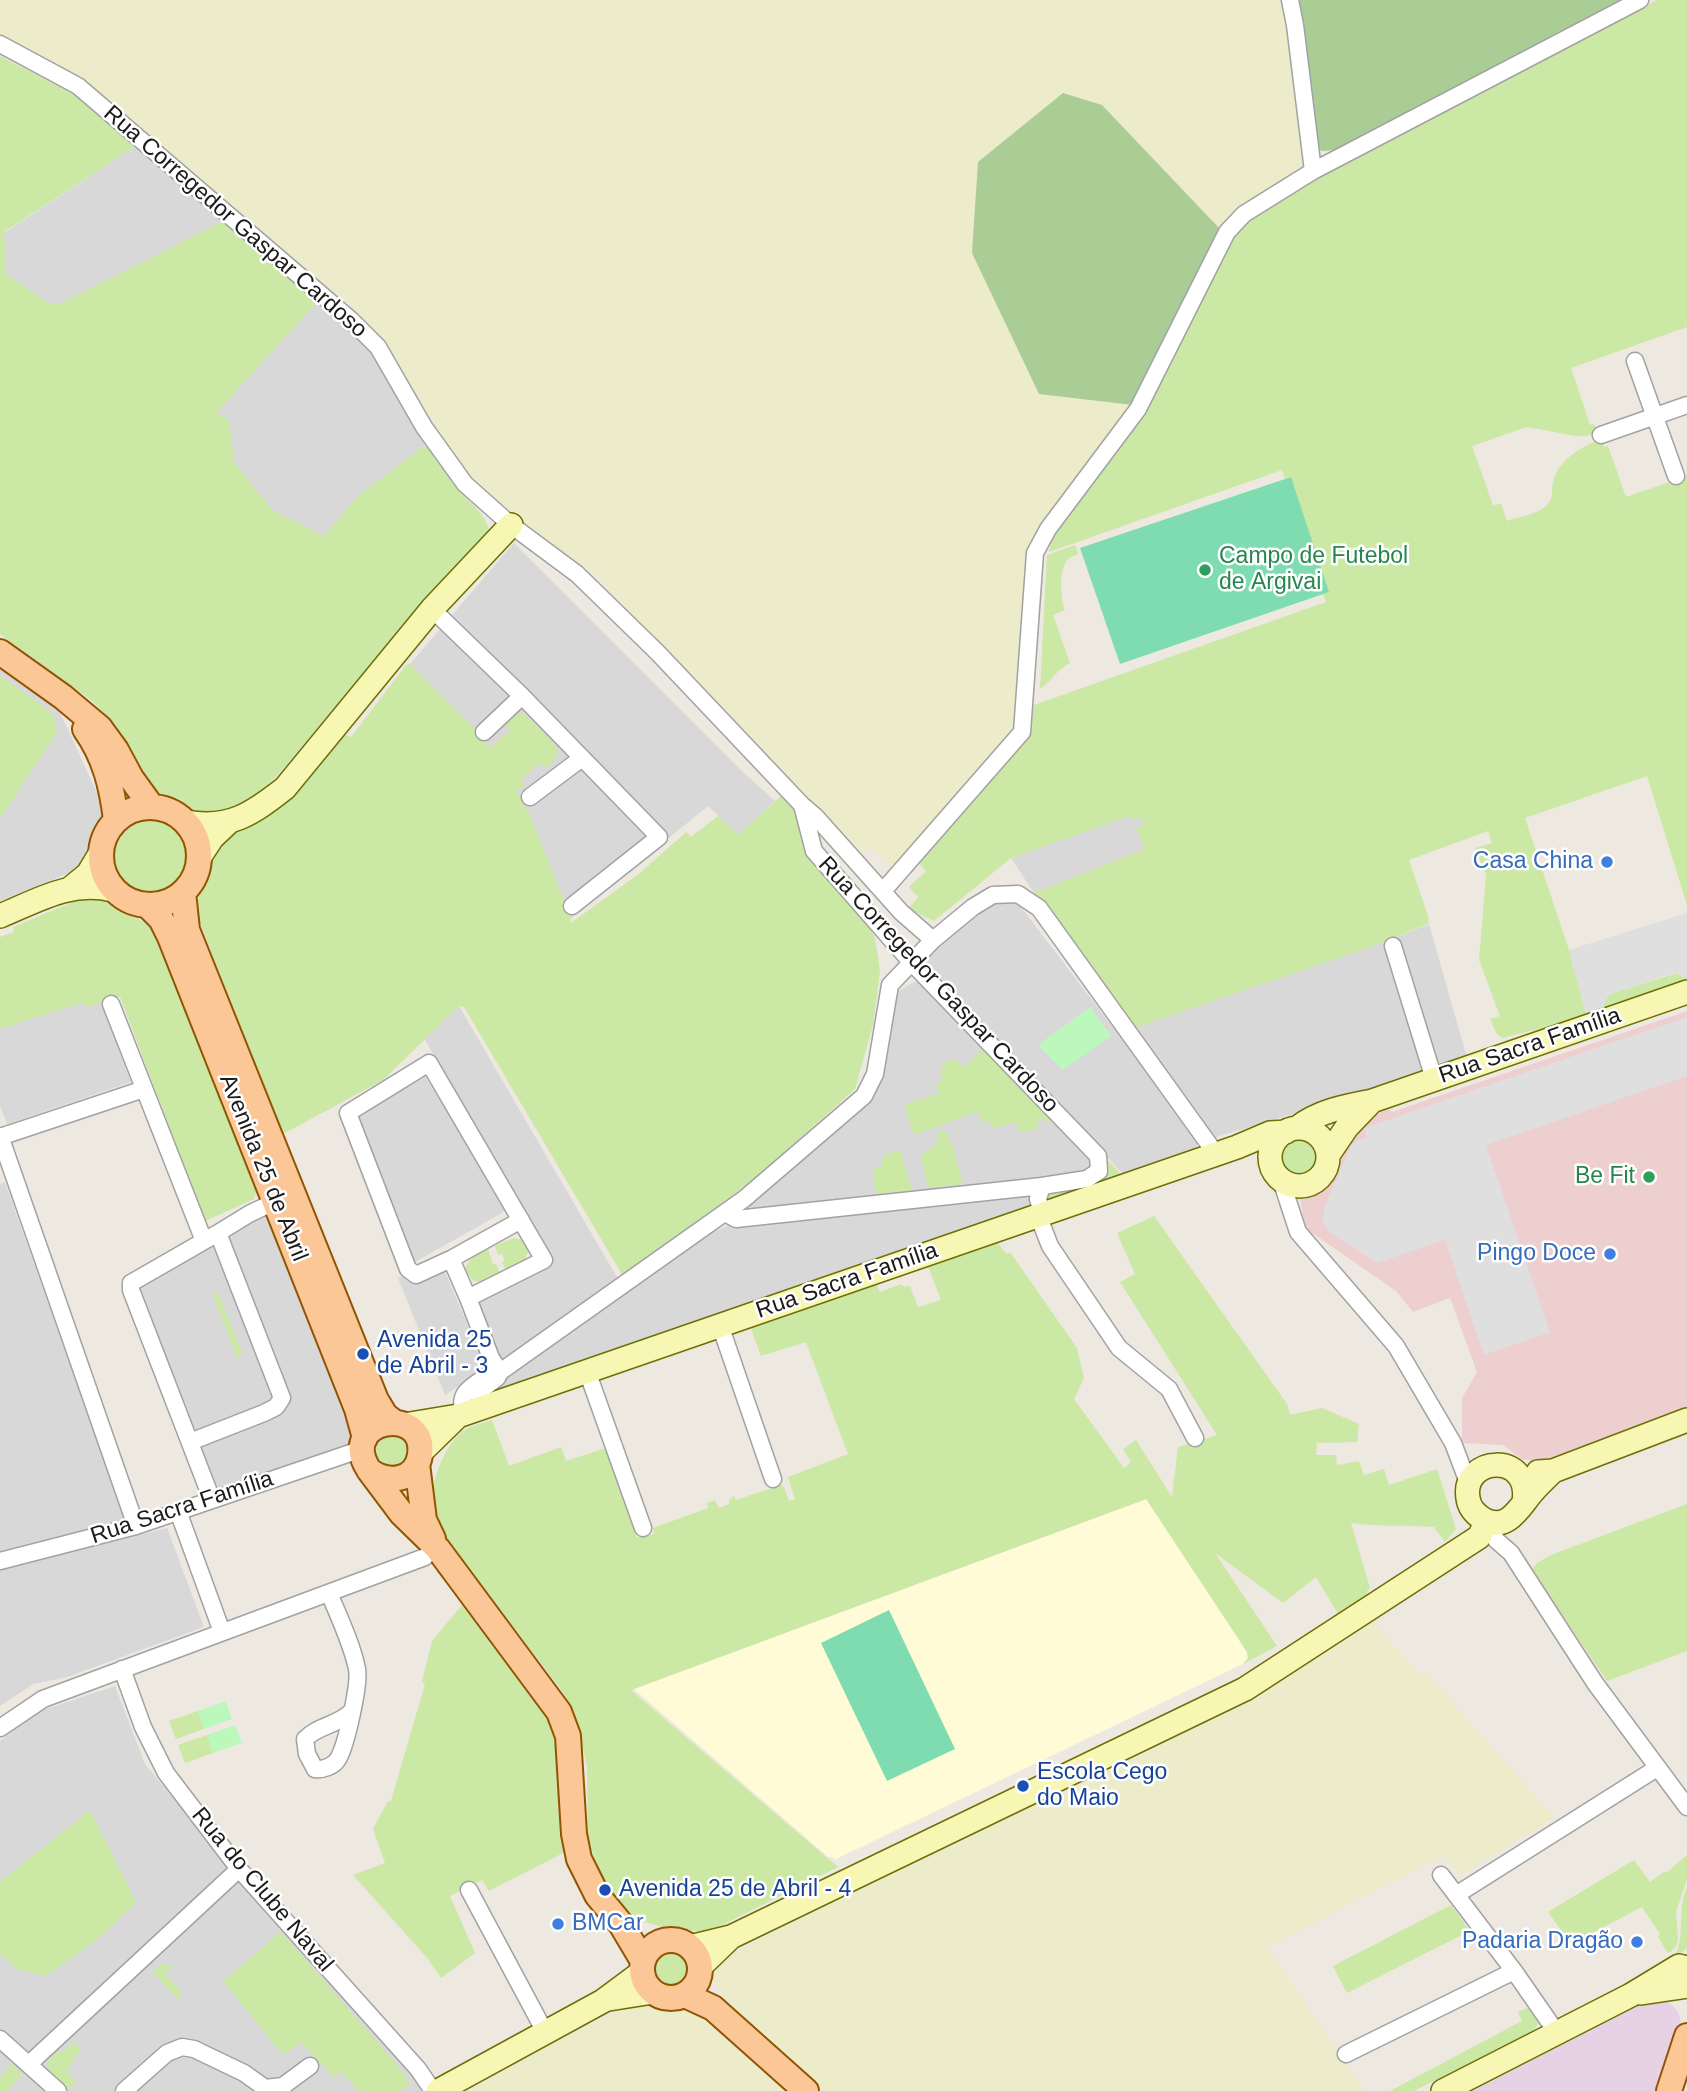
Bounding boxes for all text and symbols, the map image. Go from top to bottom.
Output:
street label: Rua Corregedor Gaspar Cardoso [98,100,372,344]
place label: Campo de Futebol de Argivai [1219,543,1408,597]
marker: Campo de Futebol de Argivai [1197,562,1213,578]
place label: Casa China [1473,848,1593,876]
street label: Rua Corregedor Gaspar Cardoso [812,851,1064,1119]
marker: Casa China [1599,854,1615,870]
street label: Rua Sacra Família [1435,1002,1625,1090]
street label: Avenida 25 de Abril [213,1071,313,1265]
place label: Be Fit [1575,1163,1635,1191]
marker: Be Fit [1641,1169,1657,1185]
street label: Rua Sacra Família [752,1237,942,1325]
place label: Pingo Doce [1477,1240,1596,1268]
marker: Pingo Doce [1602,1246,1618,1262]
place label: Avenida 25 de Abril - 3 [377,1327,492,1381]
marker: Avenida 25 de Abril - 3 [355,1346,371,1362]
street label: Rua Sacra Família [87,1465,277,1551]
place label: Escola Cego do Maio [1037,1759,1167,1813]
marker: Escola Cego do Maio [1015,1778,1031,1794]
street label: Rua do Clube Naval [185,1802,339,1978]
place label: Avenida 25 de Abril - 4 [619,1876,851,1904]
marker: Avenida 25 de Abril - 4 [597,1882,613,1898]
place label: BMCar [572,1910,644,1938]
marker: BMCar [550,1916,566,1932]
place label: Padaria Dragão [1462,1928,1623,1956]
marker: Padaria Dragão [1629,1934,1645,1950]

